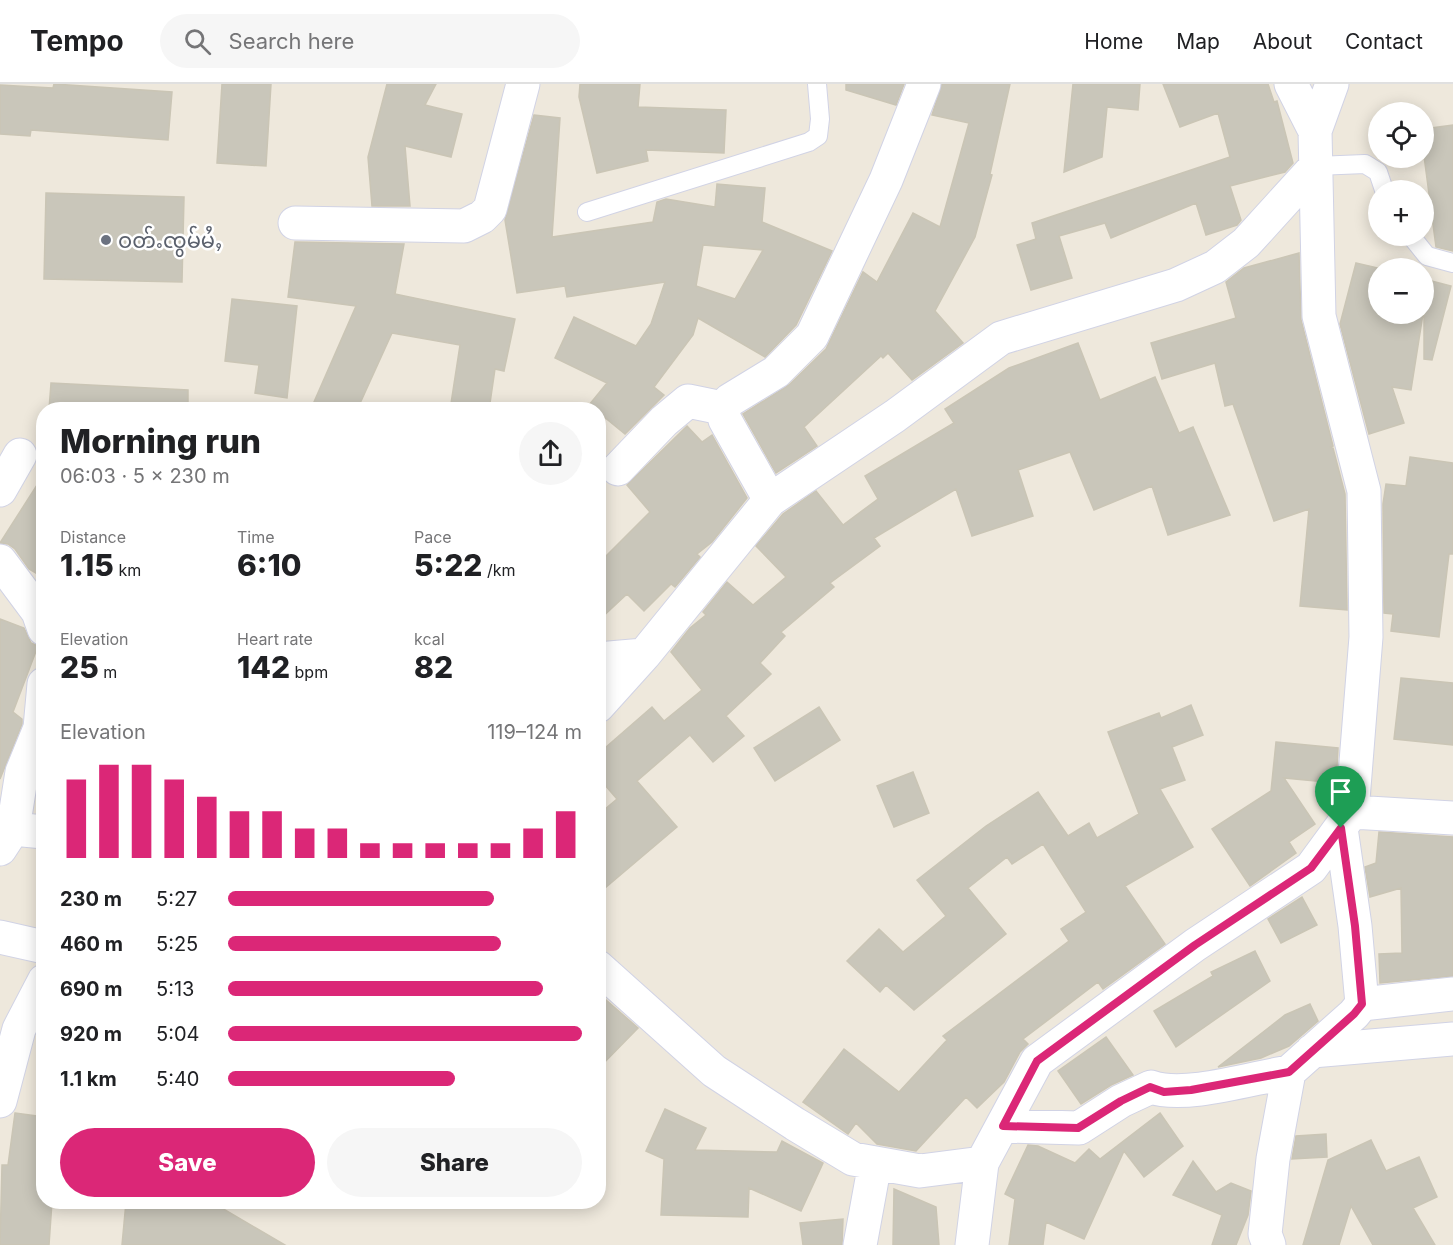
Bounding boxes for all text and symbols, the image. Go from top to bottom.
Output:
search box [160,14,580,68]
text: Tempo [30,24,124,58]
icon: search [181,25,214,58]
text: Search here [229,28,354,54]
text: Home [1084,29,1143,54]
text: Map [1176,29,1220,54]
text: About [1253,29,1312,54]
text: Contact [1345,29,1423,54]
map controls [1368,102,1434,324]
button: locate [1368,102,1434,168]
button: + [1368,180,1434,246]
place label: ဝတ်ႉၸွမ်မႆႇ [118,225,222,257]
marker: ဝတ်ႉၸွမ်မႆႇ [99,233,113,247]
button: − [1368,258,1434,324]
text: Morning run [60,421,261,461]
button: share [519,422,582,485]
text: 06:03 · 5 × 230 m [60,464,230,488]
text: Distance [60,527,126,547]
text: Time [237,527,275,547]
text: Pace [414,527,452,547]
text: 1.15 [60,547,114,583]
text: 6:10 [237,547,301,583]
text: 5:22 [414,547,482,583]
text: km [114,560,141,580]
text: /km [482,560,515,580]
text: Elevation [60,629,129,649]
text: Heart rate [237,629,313,649]
text: kcal [414,629,445,649]
text: 25 [60,649,99,685]
text: 142 [237,649,290,685]
text: 82 [414,649,453,685]
text: m [99,662,117,682]
text: bpm [290,662,328,682]
text: Elevation [60,720,146,744]
text: 119–124 m [487,720,582,744]
pin [1315,766,1366,828]
icon: arrive [1324,775,1357,808]
text: 230 m [60,887,122,911]
text: 5:27 [156,887,197,911]
text: 460 m [60,932,123,956]
text: 5:25 [156,932,198,956]
text: 690 m [60,977,122,1001]
text: 5:13 [156,977,194,1001]
text: 920 m [60,1022,122,1046]
text: 5:04 [156,1022,199,1046]
text: 1.1 km [60,1067,117,1091]
text: 5:40 [156,1067,199,1091]
button: Save [60,1128,315,1197]
button: Share [327,1128,582,1197]

